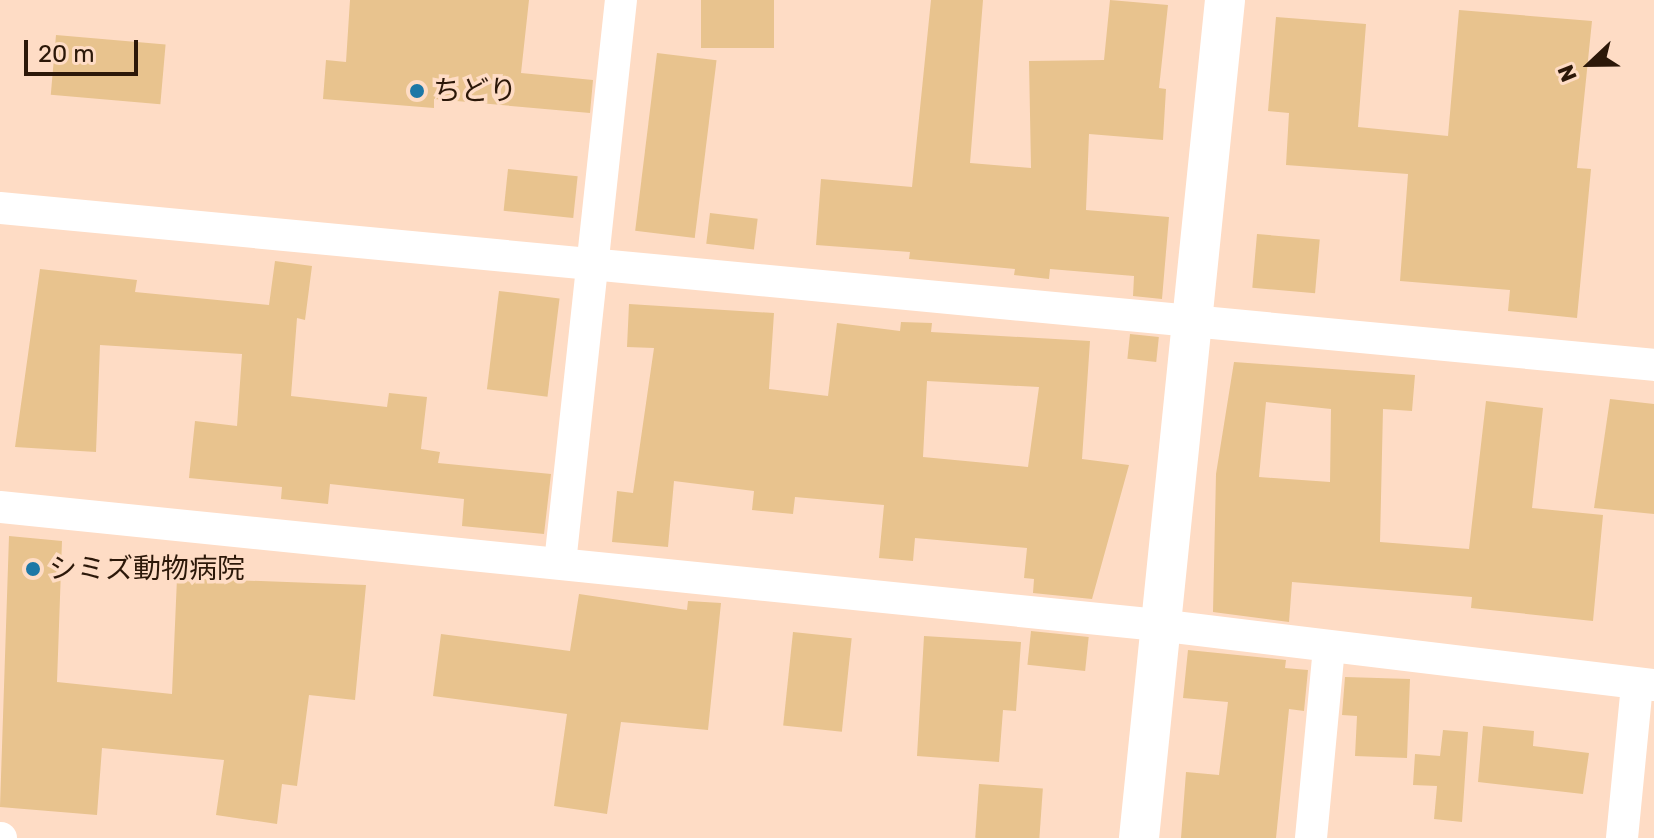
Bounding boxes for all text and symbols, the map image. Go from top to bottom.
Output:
scale bar [28,24,142,74]
north arrow [1550,24,1630,104]
text: 20 m [38,40,95,68]
text: N [1552,61,1583,86]
place label: ちどり [433,74,517,108]
marker: ちどり [408,82,426,100]
place label: シミズ動物病院 [49,552,245,586]
marker: シミズ動物病院 [24,560,42,578]

